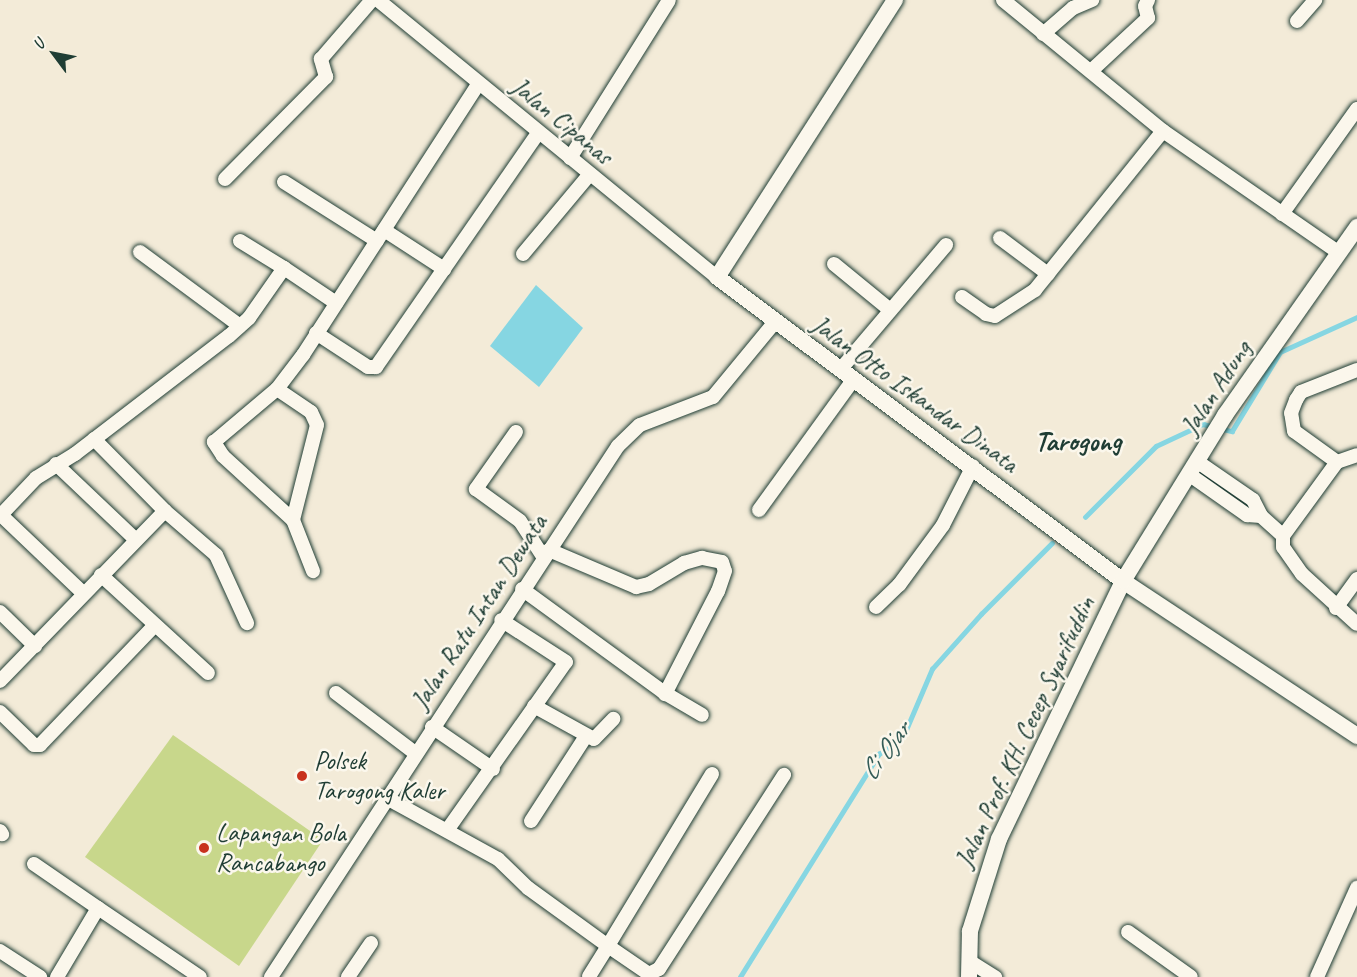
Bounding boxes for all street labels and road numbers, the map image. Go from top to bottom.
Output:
street label: Jalan Cipanas [505,71,619,171]
street label: Jalan Otto Iskandar Dinata [806,309,1024,479]
street label: Jalan Adung [1174,335,1258,441]
street label: Jalan Ratu Intan Dewata [404,508,554,716]
street label: Jalan Prof. KH. Cecep Syarifuddin [948,591,1102,873]

